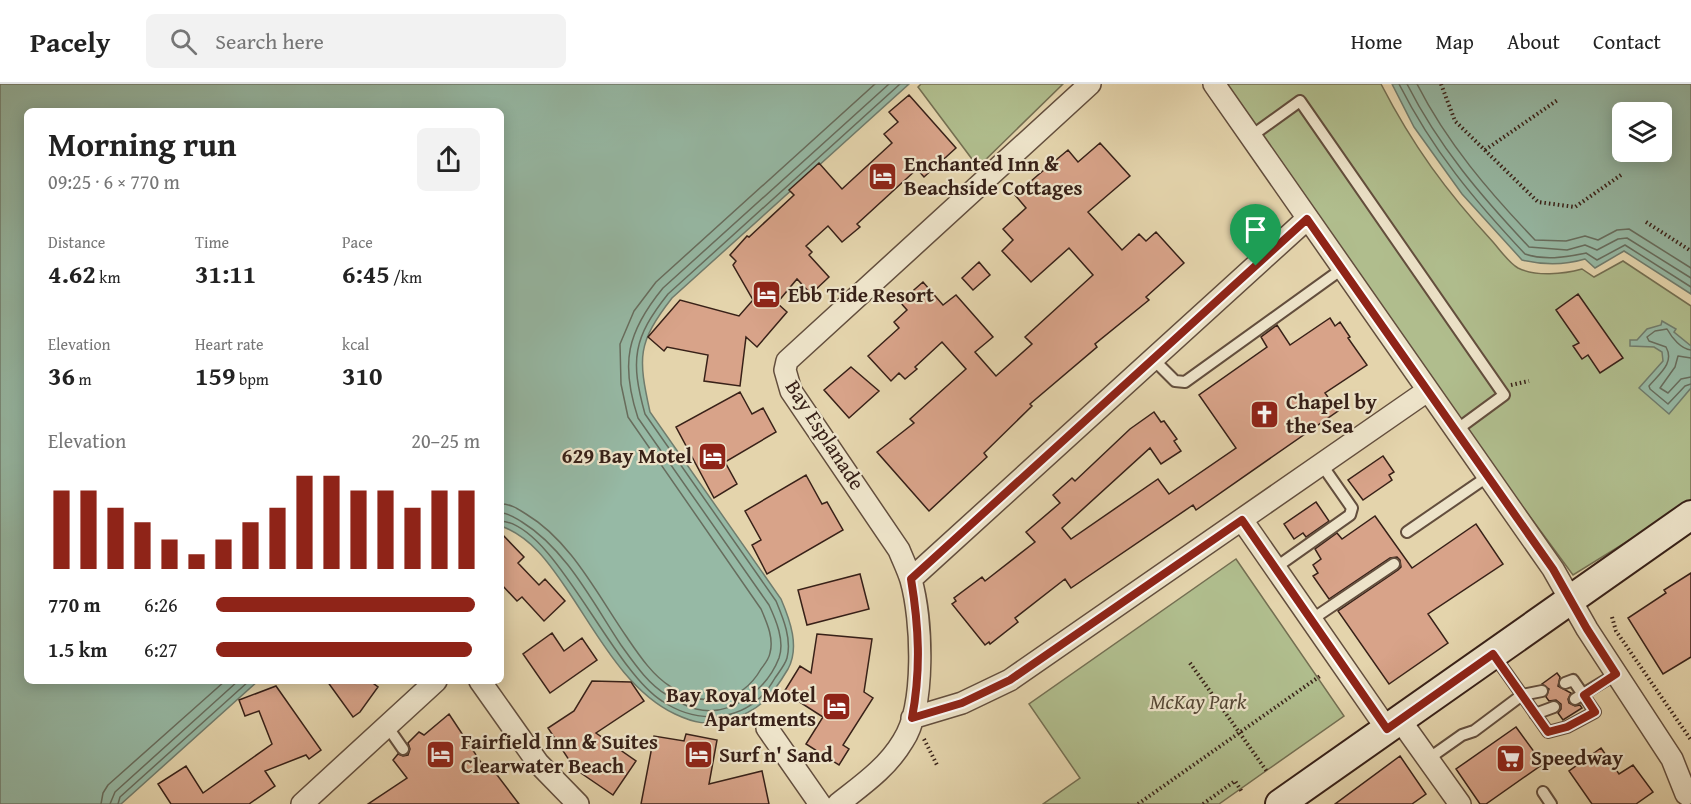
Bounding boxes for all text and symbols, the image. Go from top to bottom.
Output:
search box [146,14,566,68]
text: Pacely [30,21,110,62]
icon: search [167,25,200,58]
text: Search here [215,25,324,57]
text: Home [1351,26,1402,57]
text: Map [1435,26,1474,57]
text: About [1507,26,1560,57]
text: Contact [1593,26,1661,57]
map controls [1612,102,1672,162]
button: layers [1612,102,1672,162]
text: Morning run [48,120,237,168]
button: share [417,128,480,191]
place label: Enchanted Inn & Beachside Cottages [904,148,1082,203]
hotel icon: Enchanted Inn & Beachside Cottages [867,160,899,192]
text: 09:25 · 6 × 770 m [48,167,180,196]
pin [1230,204,1281,266]
icon: arrive [1239,213,1272,246]
text: Distance [48,230,105,254]
text: Time [195,230,229,254]
text: Pace [342,230,373,254]
text: 4.62 [48,254,96,293]
text: 31:11 [195,254,256,293]
text: 6:45 [342,254,390,293]
text: km [96,265,120,289]
text: /km [390,265,422,289]
hotel icon: Ebb Tide Resort [751,279,783,311]
place label: Ebb Tide Resort [788,279,934,310]
text: Elevation [48,332,111,356]
text: Heart rate [195,332,264,356]
text: kcal [342,332,369,356]
text: 36 [48,356,75,395]
text: 159 [195,356,235,395]
text: 310 [342,356,382,395]
text: m [75,367,92,391]
text: bpm [235,367,269,391]
street label: Bay Esplanade [778,374,873,496]
place label: Chapel by the Sea [1286,386,1377,441]
church icon: Chapel by the Sea [1249,398,1281,430]
text: Elevation [48,426,126,455]
text: 20–25 m [411,426,480,455]
place label: 629 Bay Motel [562,440,692,471]
hotel icon: 629 Bay Motel [697,440,729,472]
text: 770 m [48,590,101,619]
text: 6:26 [144,590,178,619]
text: 1.5 km [48,635,107,664]
text: 6:27 [144,635,178,664]
place label: Bay Royal Motel Apartments [666,679,816,734]
park label: McKay Park [1150,686,1247,717]
hotel icon: Bay Royal Motel Apartments [821,691,853,723]
place label: Fairfield Inn & Suites Clearwater Beach [461,726,658,781]
hotel icon: Fairfield Inn & Suites Clearwater Beach [424,738,456,770]
hotel icon: Surf n' Sand [682,739,714,771]
place label: Surf n' Sand [719,739,833,770]
supermarket icon: Speedway [1494,742,1526,774]
place label: Speedway [1531,742,1623,773]

